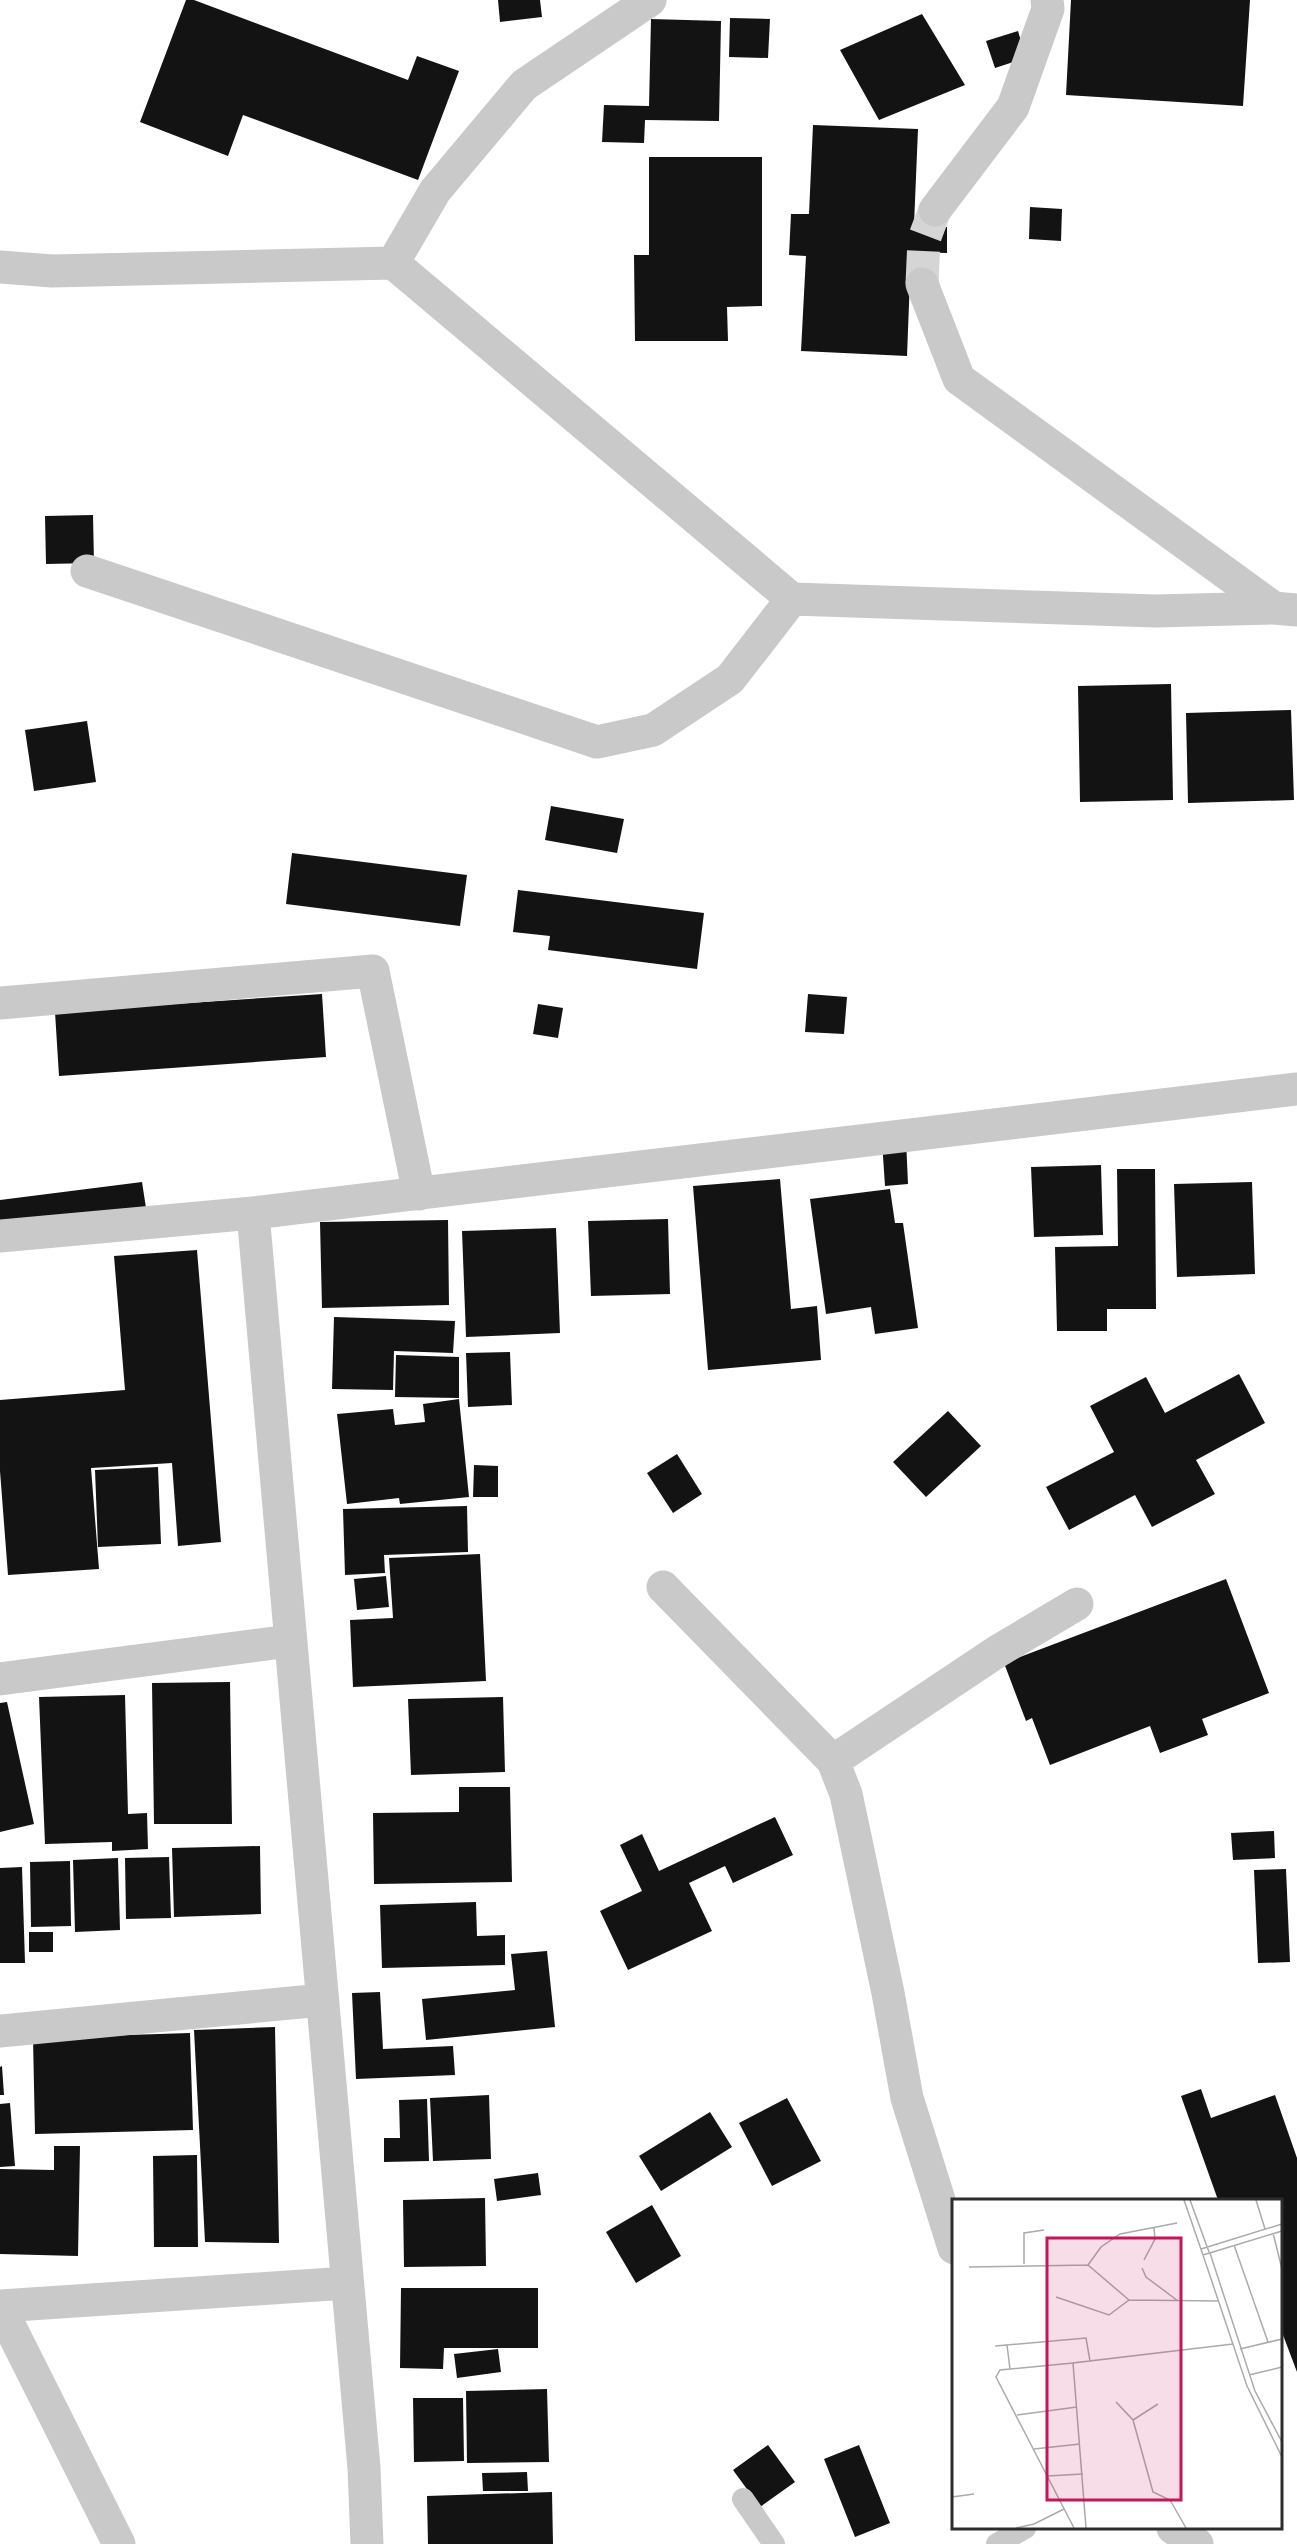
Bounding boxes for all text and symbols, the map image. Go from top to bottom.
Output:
inset map [952,2199,1282,2529]

